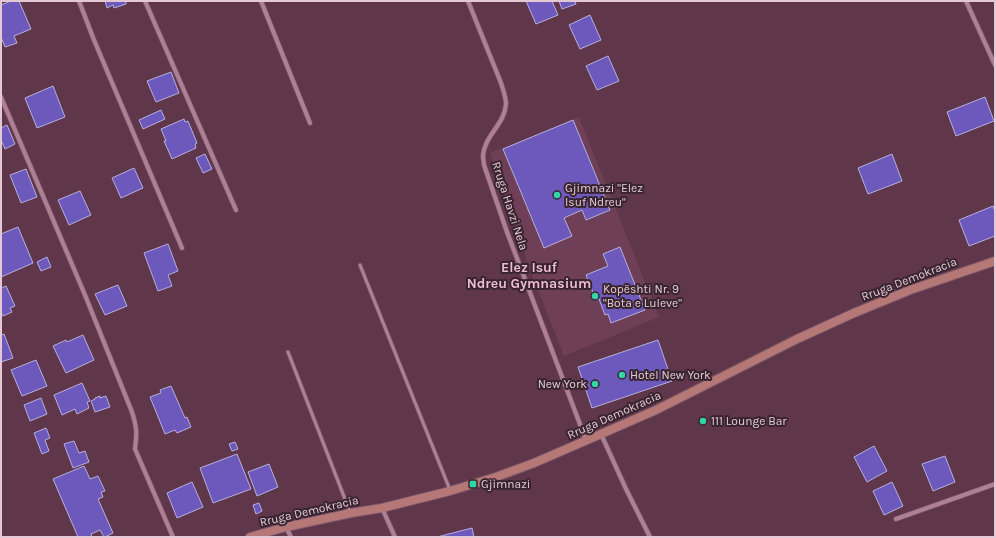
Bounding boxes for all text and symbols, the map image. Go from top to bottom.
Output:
street label: Rruga Havzi Nela [489,160,531,252]
place label: Gjimnazi "Elez Isuf Ndreu" [565,181,643,209]
marker: Gjimnazi "Elez Isuf Ndreu" [552,190,562,200]
street label: Rruga Demokracia [859,254,959,304]
district label: Elez Isuf Ndreu Gymnasium [467,259,591,292]
place label: Kopështi Nr. 9 "Bota e Luleve" [603,282,682,310]
marker: Kopështi Nr. 9 "Bota e Luleve" [590,291,600,301]
place label: Hotel New York [630,368,711,382]
marker: Hotel New York [617,370,627,380]
place label: New York [538,377,587,391]
marker: New York [590,379,600,389]
street label: Rruga Demokracia [565,388,663,442]
place label: 111 Lounge Bar [711,414,787,428]
marker: 111 Lounge Bar [698,416,708,426]
place label: Gjimnazi [481,477,530,491]
marker: Gjimnazi [468,479,478,489]
street label: Rruga Demokracia [258,493,360,529]

